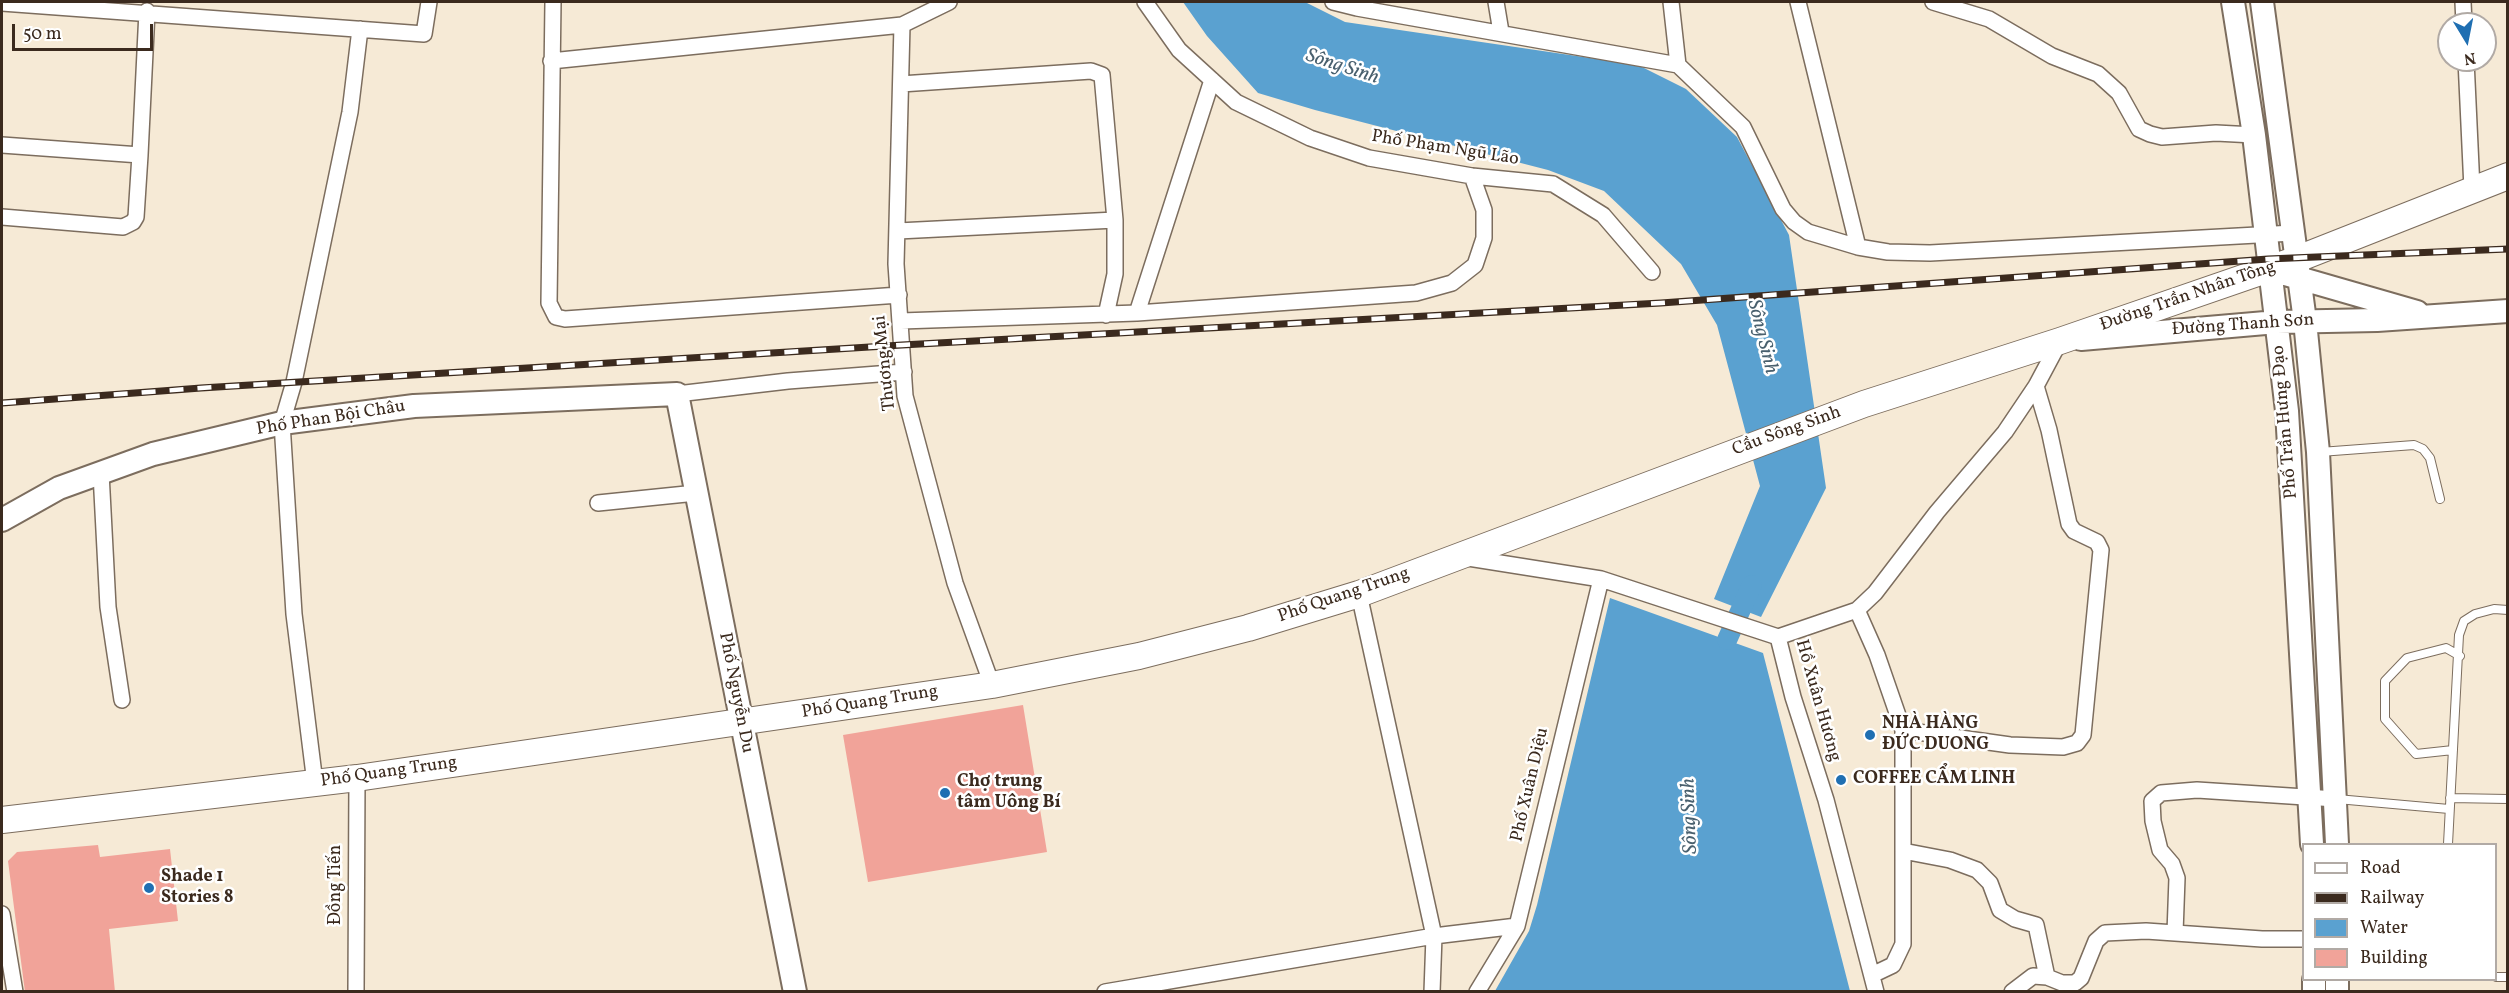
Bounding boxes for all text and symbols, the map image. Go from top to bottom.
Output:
scale bar [15,12,156,50]
north arrow [2437,12,2497,72]
text: 50 m [23,22,62,47]
water label: Sông Sinh [1302,45,1382,91]
text: N [2462,46,2477,70]
street label: Phố Phạm Ngũ Lão [1370,127,1520,171]
street label: Đường Trần Nhân Tông [2097,257,2279,337]
water label: Sông Sinh [1740,297,1782,377]
street label: Đường Thanh Sơn [2171,310,2315,342]
street label: Thương Mại [870,314,902,412]
street label: Phố Trần Hưng Đạo [2269,344,2303,500]
street label: Phố Phan Bội Châu [255,397,407,441]
street label: Cầu Sông Sinh [1730,402,1844,462]
street label: Phố Quang Trung [1275,563,1413,629]
street label: Phố Nguyễn Du [713,631,757,755]
street label: Hồ Xuân Hương [1789,637,1845,765]
street label: Phố Quang Trung [800,682,940,724]
place label: NHÀ HÀNG ĐỨC DUONG [1882,714,1989,756]
street label: Phố Xuân Diệu [1507,726,1555,844]
marker: NHÀ HÀNG ĐỨC DUONG [1863,728,1877,742]
street label: Phố Quang Trung [319,753,459,793]
place label: COFFEE CẨM LINH [1853,769,2015,791]
place label: Chợ trung tâm Uông Bí [957,772,1061,814]
marker: COFFEE CẨM LINH [1834,773,1848,787]
water label: Sông Sinh [1678,778,1704,854]
marker: Chợ trung tâm Uông Bí [938,786,952,800]
legend [2302,843,2497,981]
street label: Đồng Tiến [326,845,348,925]
text: Road [2360,856,2401,881]
place label: Shade 1 Stories 8 [161,867,233,910]
marker: Shade 1 Stories 8 [142,881,156,895]
text: Railway [2360,886,2424,911]
text: Water [2360,916,2408,941]
text: Building [2360,946,2428,971]

